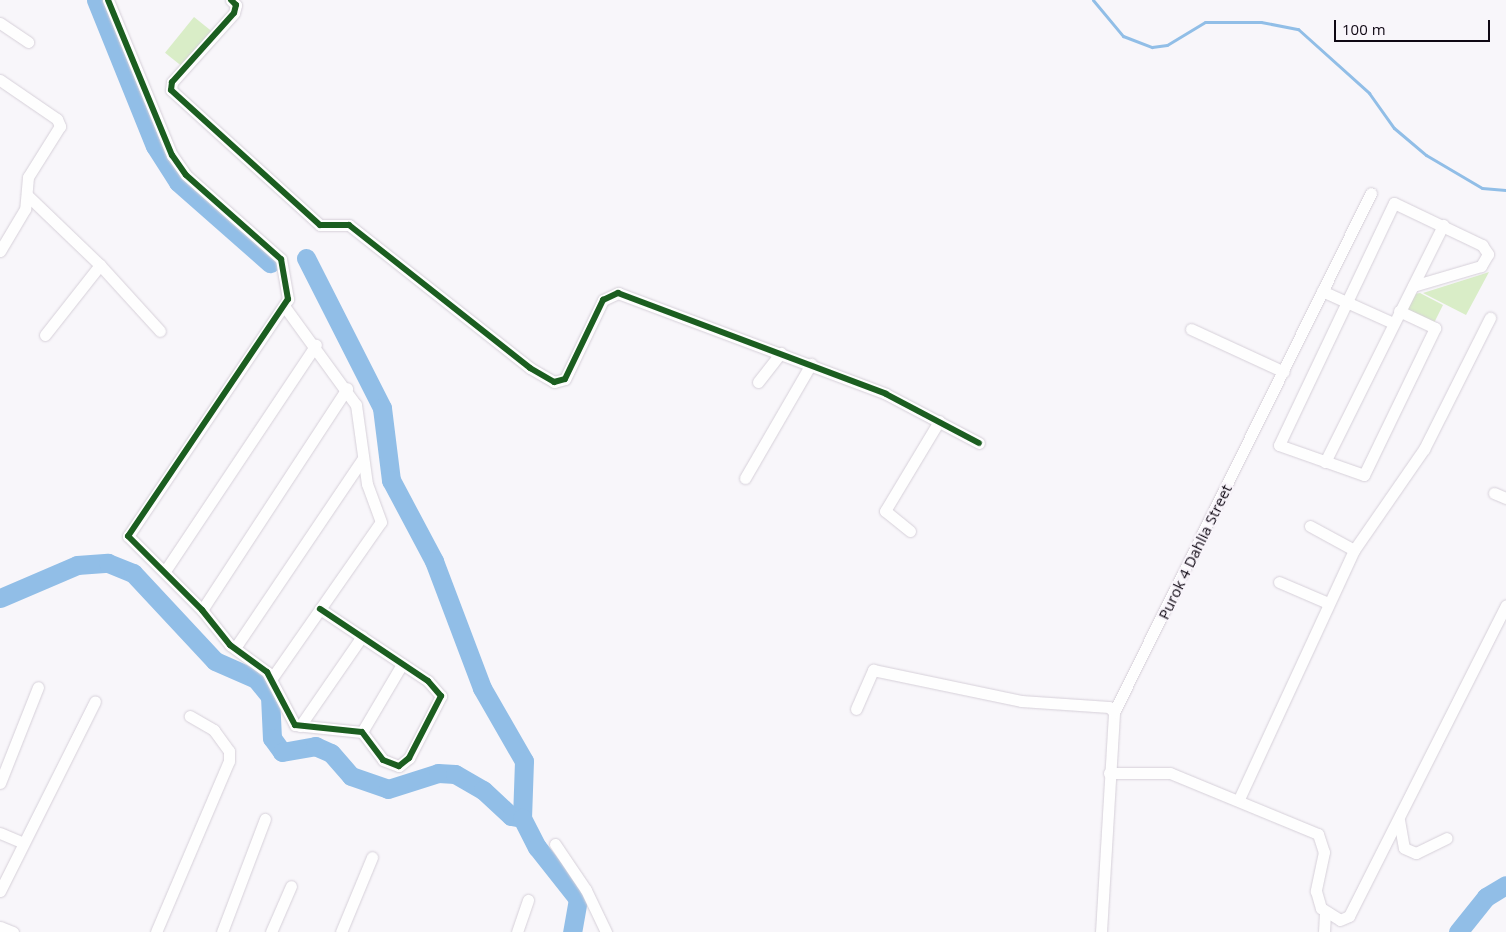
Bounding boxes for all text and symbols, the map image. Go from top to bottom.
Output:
scale bar [1336,10,1492,42]
text: 100 m [1342,19,1386,39]
street label: Purok 4 Dahlia Street [1155,482,1235,622]

